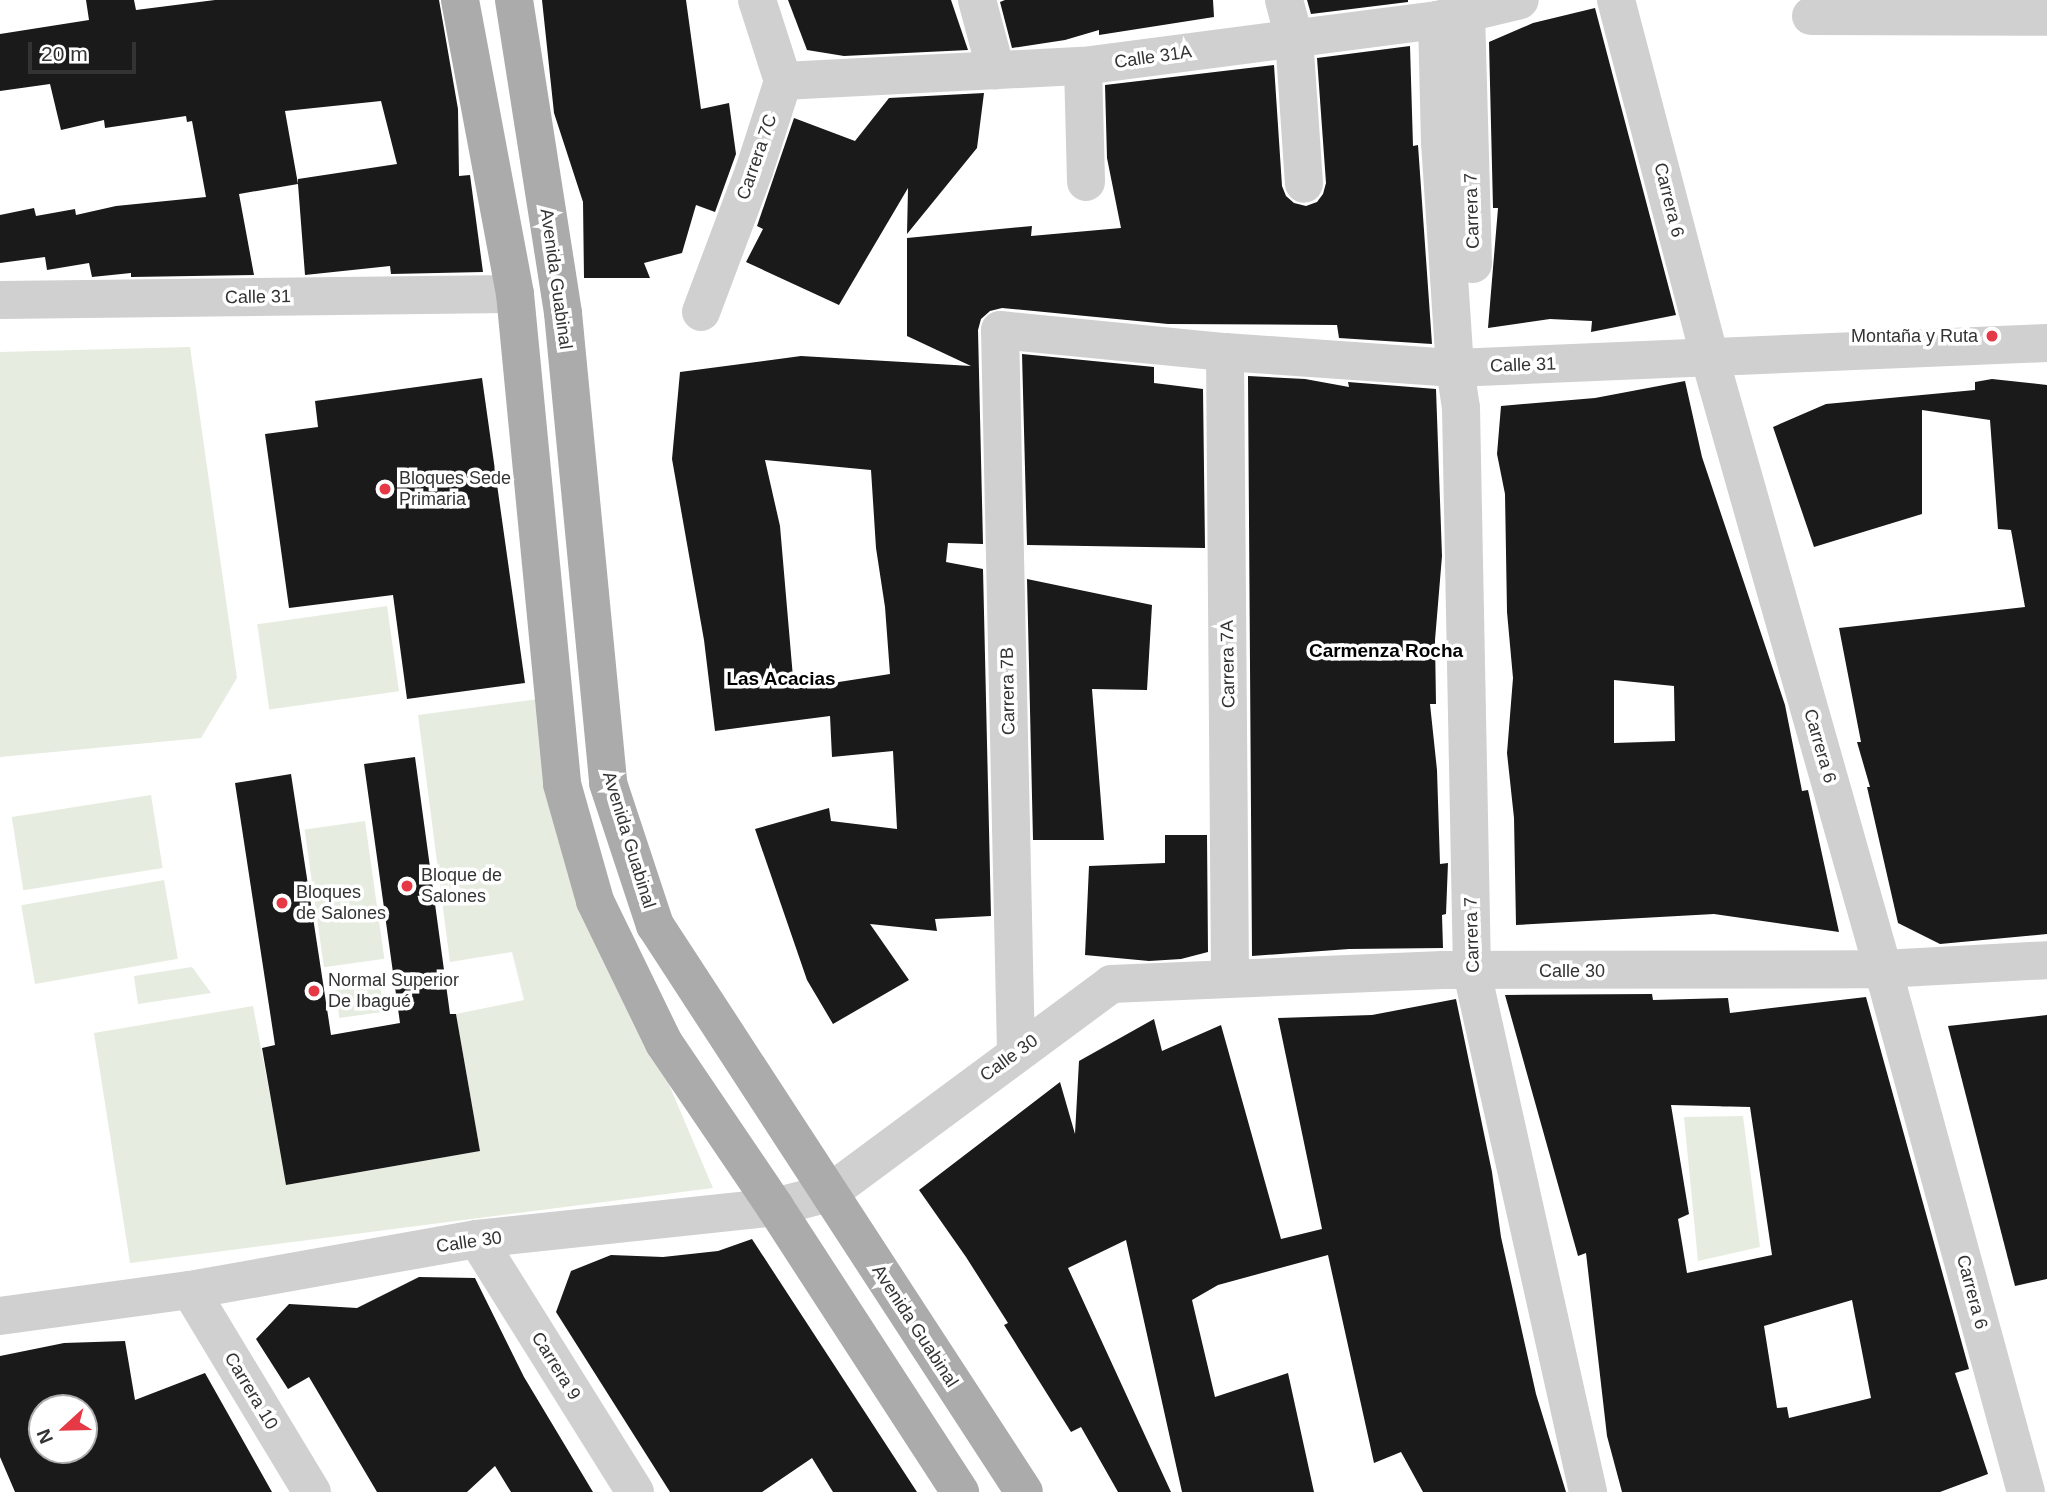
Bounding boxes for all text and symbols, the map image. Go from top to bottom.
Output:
scale bar [32,28,140,72]
street label: Calle 31A [1113,41,1193,73]
text: 20 m [41,42,88,65]
street label: Carrera 7C [732,111,782,203]
street label: Carrera 6 [1649,161,1689,239]
street label: Carrera 7 [1460,173,1484,249]
street label: Avenida Guabinal [535,207,577,351]
street label: Calle 31 [225,286,291,308]
place label: Montaña y Ruta [1851,325,1978,347]
marker: Montaña y Ruta [1984,328,2000,344]
street label: Calle 31 [1490,353,1556,377]
place label: Bloques Sede Primaria [399,468,511,510]
marker: Bloques Sede Primaria [377,481,393,497]
street label: Carrera 7A [1216,620,1240,708]
district label: Carmenza Rocha [1309,640,1463,662]
street label: Carrera 7B [996,647,1020,735]
district label: Las Acacias [726,668,836,690]
street label: Carrera 6 [1799,706,1841,786]
street label: Avenida Guabinal [598,769,660,911]
place label: Bloque de Salones [421,865,502,908]
marker: Bloque de Salones [399,878,415,894]
place label: Bloques de Salones [296,882,386,924]
marker: Bloques de Salones [274,895,290,911]
street label: Carrera 7 [1460,897,1484,973]
street label: Calle 30 [1539,960,1605,982]
place label: Normal Superior De Ibagué [328,970,459,1012]
marker: Normal Superior De Ibagué [306,983,322,999]
street label: Calle 30 [976,1030,1042,1086]
street label: Calle 30 [435,1227,503,1257]
street label: Carrera 6 [1952,1252,1992,1332]
street label: Avenida Guabinal [867,1261,963,1391]
street label: Carrera 9 [527,1328,585,1404]
street label: Carrera 10 [220,1349,282,1433]
north arrow [28,1394,98,1464]
text: N [33,1426,57,1447]

